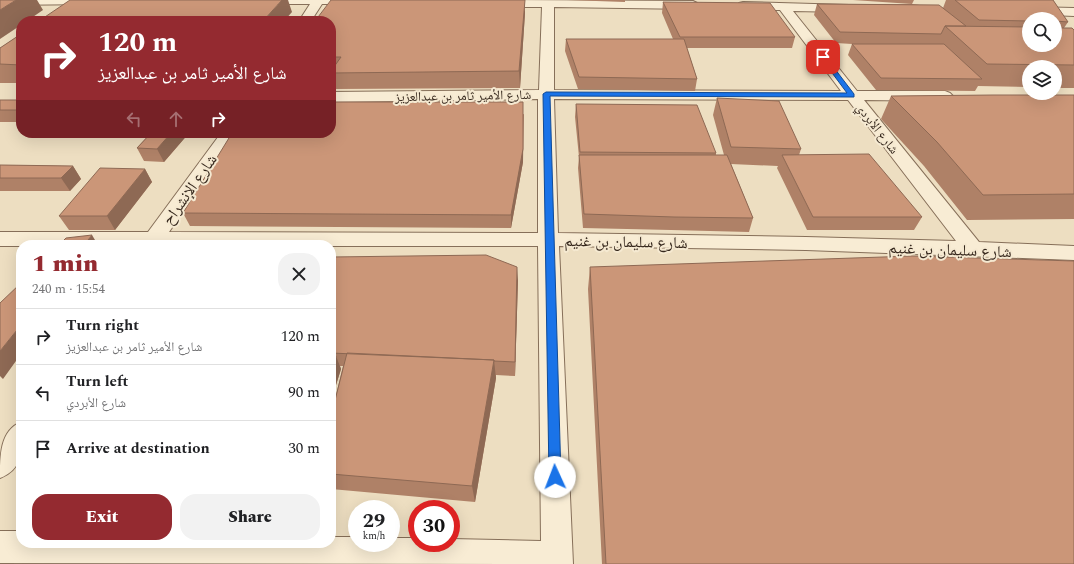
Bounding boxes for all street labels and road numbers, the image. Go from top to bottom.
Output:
street label: شارع الأمير ثامر بن عبدالعزيز [394,85,531,107]
street label: شارع الأبردي [851,99,904,159]
street label: شارع الإنشراح [156,149,223,230]
street label: شارع سليمان بن غنيم [564,229,688,255]
street label: شارع سليمان بن غنيم [888,236,1012,264]

